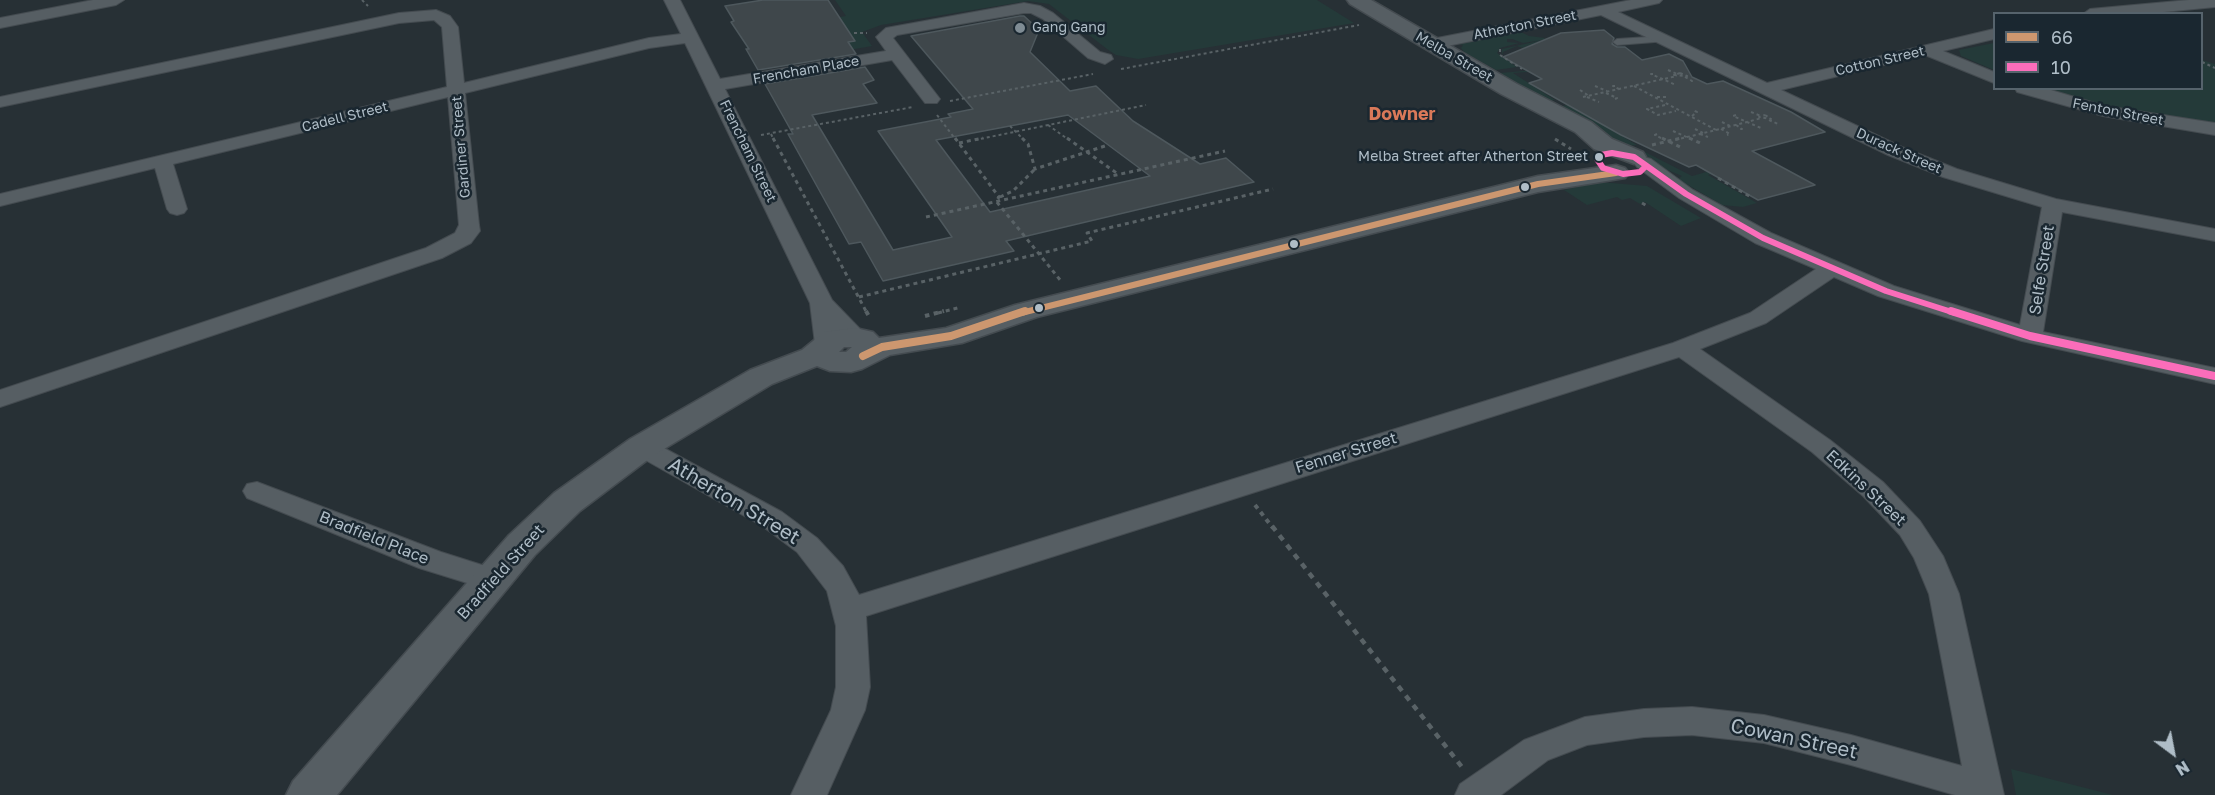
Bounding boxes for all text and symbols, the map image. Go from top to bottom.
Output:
street label: Atherton Street [1472,7,1578,43]
legend [1993,12,2203,90]
place label: Gang Gang [1032,20,1105,36]
marker: Gang Gang [1013,21,1027,35]
text: 66 [2051,26,2073,48]
street label: Melba Street [1413,28,1495,86]
street label: Cotton Street [1834,43,1926,79]
street label: Frencham Place [751,52,861,88]
text: 10 [2051,56,2071,78]
street label: Gardiner Street [448,95,474,199]
street label: Fenton Street [2071,95,2165,129]
street label: Frencham Street [716,97,780,205]
street label: Cadell Street [300,98,390,136]
district label: Downer [1368,103,1436,125]
street label: Durack Street [1854,125,1944,177]
place label: Melba Street after Atherton Street [1358,149,1588,165]
marker: Melba Street after Atherton Street [1593,151,1605,163]
unlabelled marker [1519,181,1531,193]
street label: Selfe Street [2025,224,2059,316]
unlabelled marker [1288,238,1300,250]
unlabelled marker [1033,302,1045,314]
street label: Fenner Street [1293,428,1399,478]
street label: Edkins Street [1822,446,1910,530]
street label: Atherton Street [664,452,804,550]
street label: Bradfield Place [316,507,432,569]
street label: Bradfield Street [453,521,549,623]
street label: Cowan Street [1728,714,1860,764]
north arrow [2143,723,2203,783]
text: N [2172,757,2193,780]

